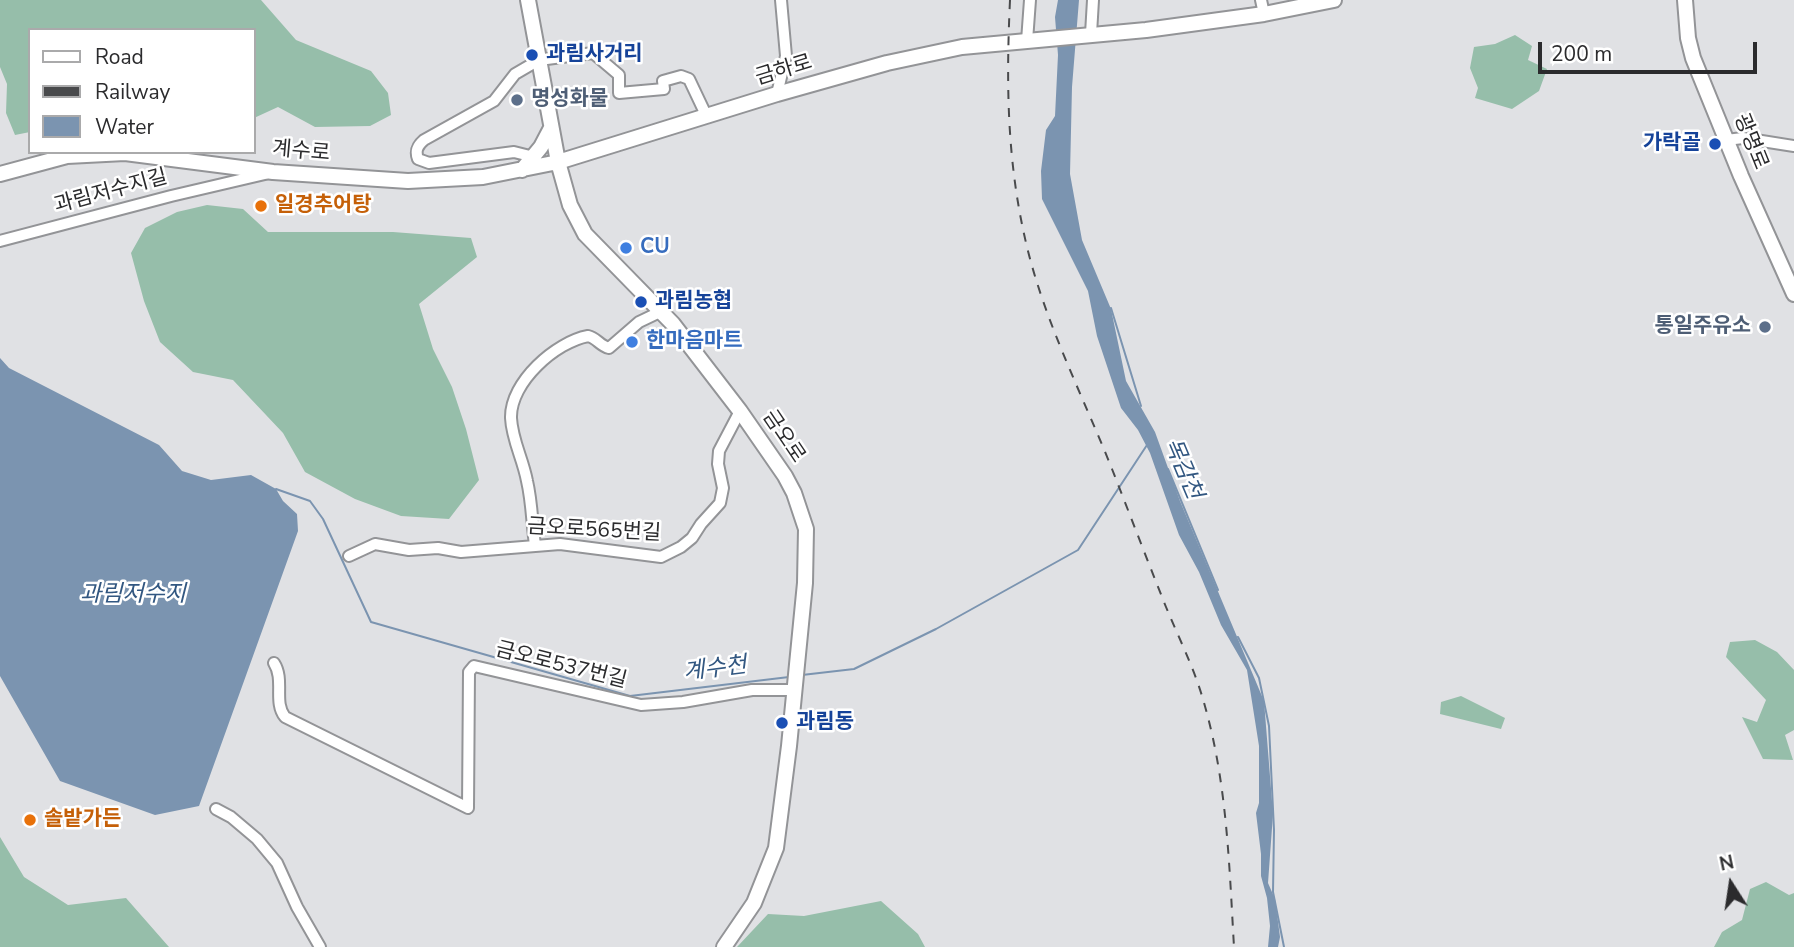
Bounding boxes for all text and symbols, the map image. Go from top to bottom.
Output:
legend [28,28,256,154]
scale bar [1542,28,1761,72]
text: 200 m [1551,40,1612,68]
place label: 과림사거리 [546,42,643,68]
text: Road [95,43,144,71]
marker: 과림사거리 [524,47,540,63]
street label: 금하로 [753,50,815,92]
text: Railway [95,78,170,106]
place label: 명성화물 [531,87,608,113]
marker: 명성화물 [509,92,525,108]
street label: 광명로 [1727,110,1773,174]
text: Water [95,113,154,141]
place label: 가락골 [1643,131,1701,157]
marker: 가락골 [1707,136,1723,152]
street label: 계수로 [271,137,331,167]
street label: 과림저수지길 [52,165,170,219]
place label: 일경추어탕 [275,193,372,219]
marker: 일경추어탕 [253,198,269,214]
place label: CU [640,235,670,261]
marker: CU [618,240,634,256]
place label: 과림농협 [655,289,732,315]
marker: 과림농협 [633,294,649,310]
place label: 통일주유소 [1654,314,1751,340]
marker: 통일주유소 [1757,319,1773,335]
place label: 한마음마트 [646,329,743,355]
marker: 한마음마트 [624,334,640,350]
street label: 금오로 [756,406,810,468]
water label: 목감천 [1157,434,1207,504]
street label: 금오로565번길 [526,515,662,547]
water label: 과림저수지 [80,581,186,609]
street label: 금오로537번길 [493,638,629,694]
water label: 계수천 [682,652,748,688]
place label: 과림동 [796,710,854,736]
marker: 과림동 [774,715,790,731]
place label: 솔밭가든 [44,807,121,833]
marker: 솔밭가든 [22,812,38,828]
north arrow [1696,849,1766,919]
text: N [1717,849,1736,878]

